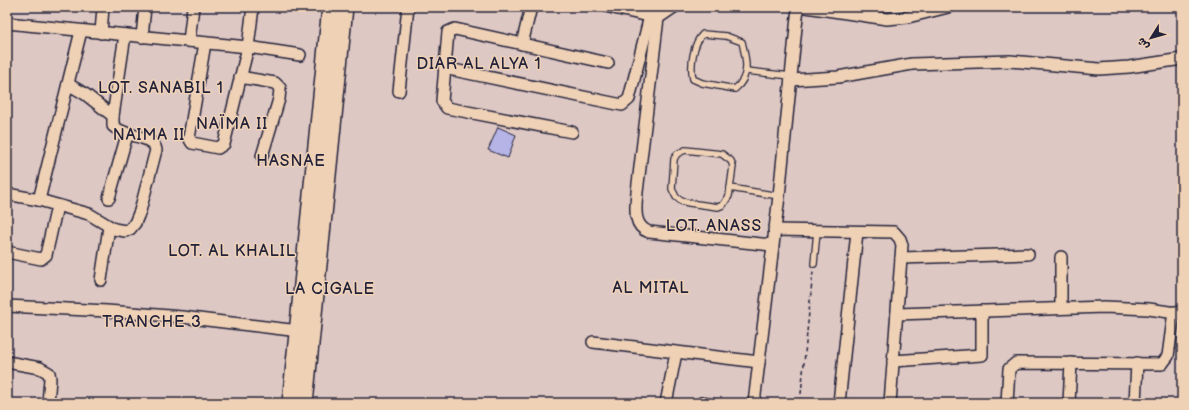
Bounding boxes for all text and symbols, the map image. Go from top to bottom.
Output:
north arrow [1131,18,1171,58]
text: ش [1135,35,1152,52]
district label: DIAR AL ALYA 1 [416,55,542,74]
district label: LOT. SANABIL 1 [98,79,224,98]
district label: NAÏMA II [196,114,268,134]
district label: NAIMA II [113,126,185,145]
district label: HASNAE [256,152,326,171]
district label: LOT. ANASS [666,217,762,236]
district label: LOT. AL KHALIL [168,242,296,261]
district label: AL MITAL [612,279,690,298]
district label: LA CIGALE [285,280,375,299]
district label: TRANCHE 3 [102,313,202,332]

